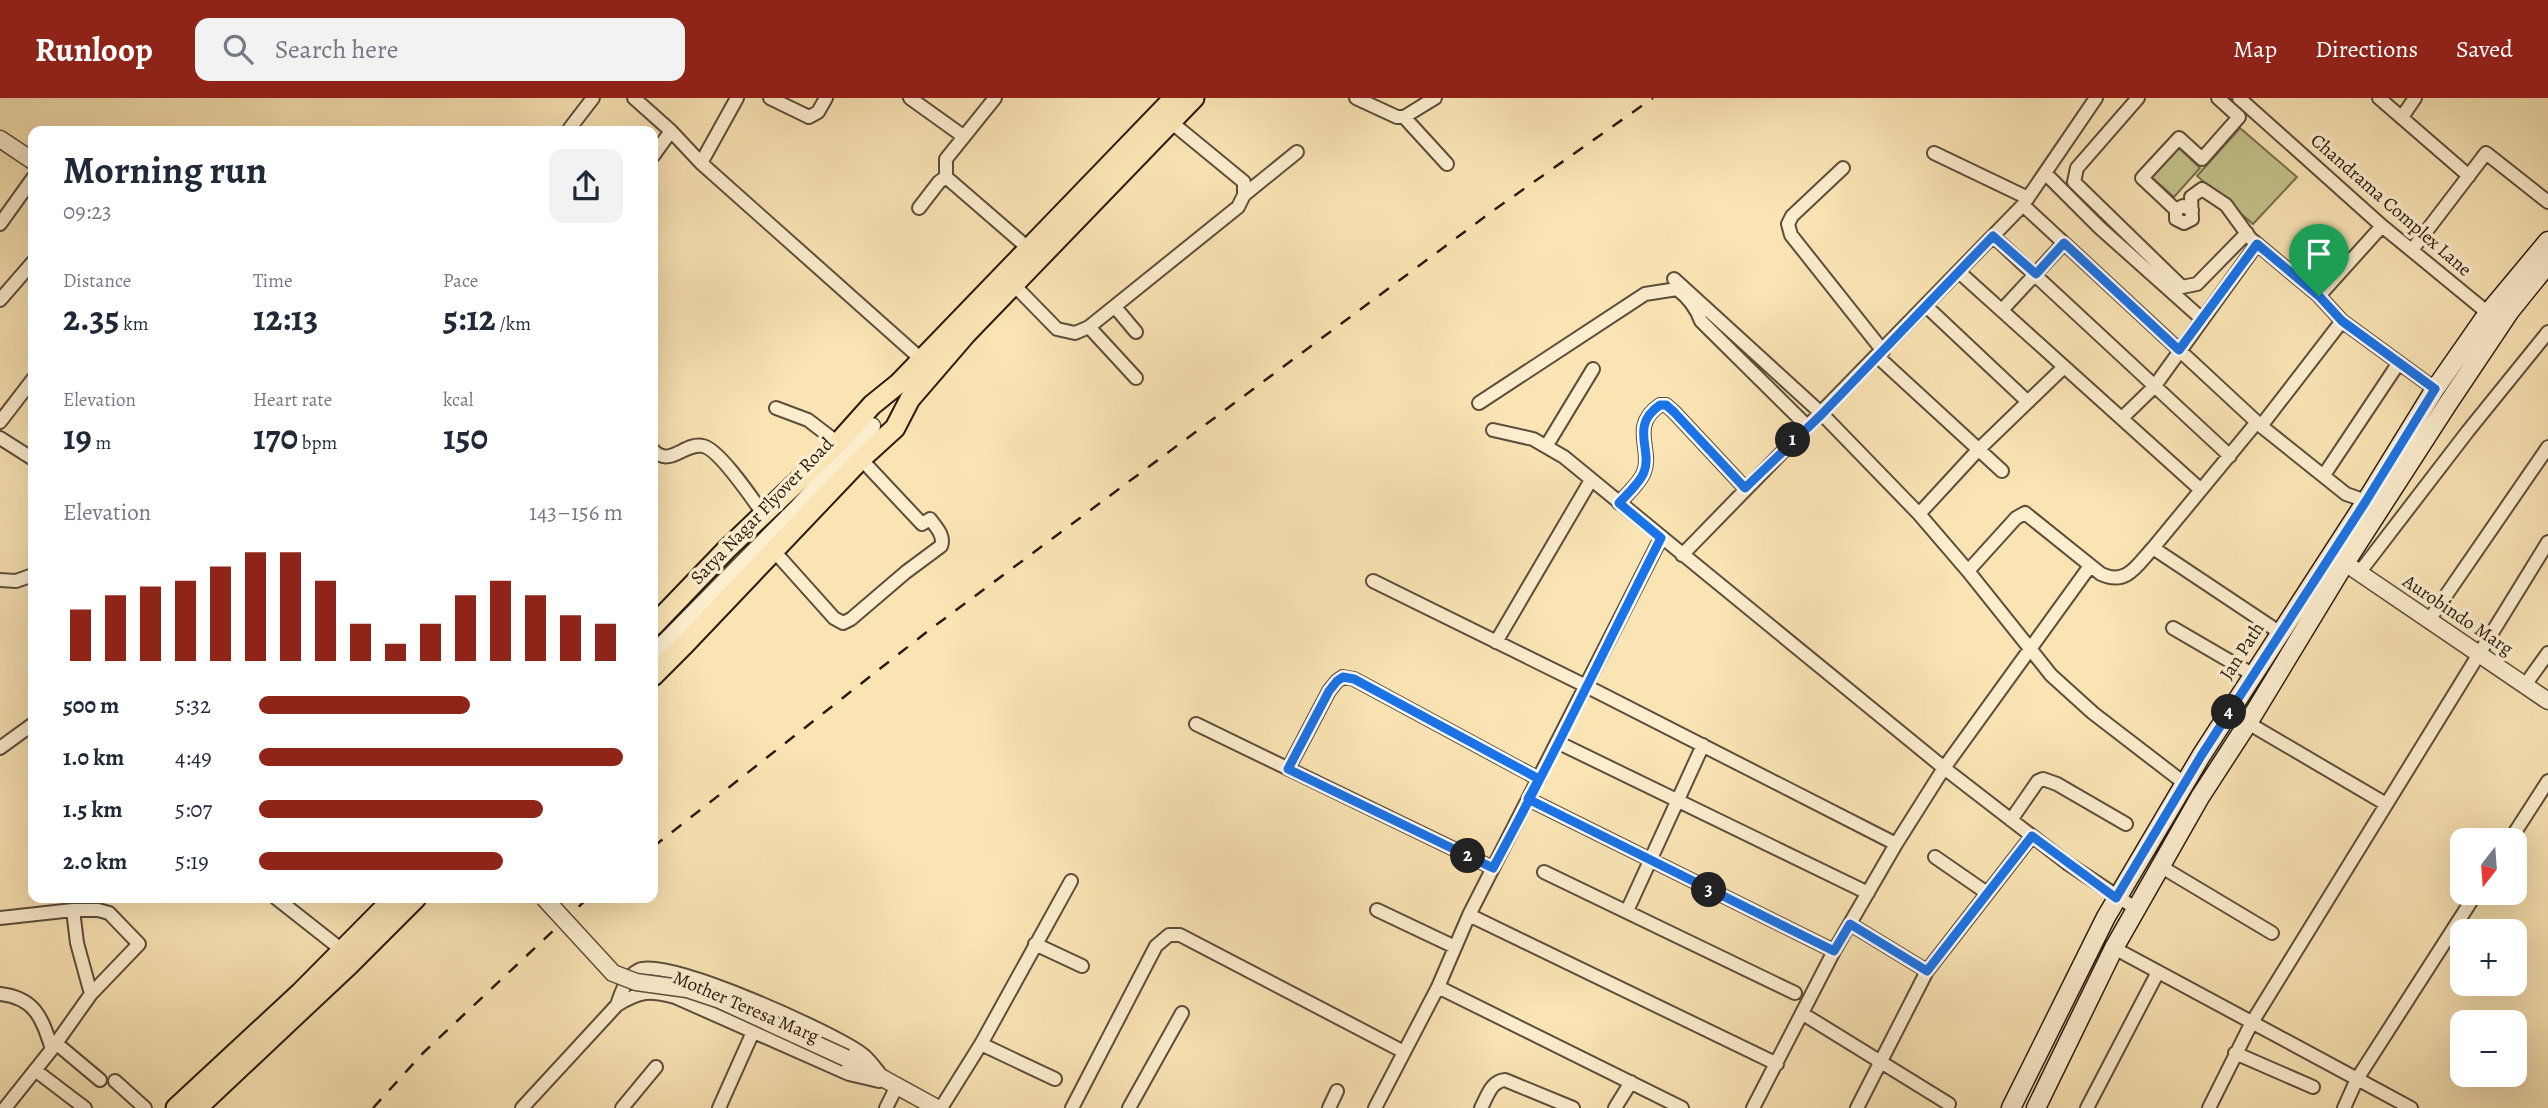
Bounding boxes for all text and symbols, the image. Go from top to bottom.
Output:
search box [195,18,685,81]
text: Runloop [35,27,153,72]
icon: search [219,30,257,68]
text: Search here [275,32,398,67]
text: Map [2233,33,2277,65]
text: Directions [2315,33,2418,65]
text: Saved [2456,33,2513,65]
street label: Chandrama Complex Lane [2305,128,2477,282]
text: Morning run [63,144,267,196]
button: share [549,149,623,223]
text: 09:23 [63,196,112,227]
pin [2289,224,2349,296]
icon: arrive [2300,235,2338,273]
text: Distance [63,268,131,294]
text: Time [253,268,292,294]
text: Pace [443,268,478,294]
text: 2.35 [63,294,120,342]
text: 12:13 [253,294,318,342]
text: 5:12 [443,294,496,342]
text: km [120,311,149,337]
text: /km [496,311,531,337]
text: Elevation [63,387,136,413]
text: Heart rate [253,387,332,413]
text: kcal [443,387,473,413]
text: 19 [63,413,92,461]
text: 170 [253,413,298,461]
text: 150 [443,413,488,461]
pin: 1 [1776,422,1811,458]
text: 1 [1789,426,1796,452]
text: m [92,430,111,456]
text: bpm [298,430,337,456]
street label: Satya Nagar Flyover Road [685,431,840,590]
text: Elevation [63,497,151,528]
text: 143–156 m [529,497,623,528]
street label: Aurobindo Marg [2397,568,2519,662]
street label: Jan Path [2214,617,2270,685]
text: 500 m [63,690,119,721]
text: 5:32 [175,690,211,721]
pin: 4 [2212,694,2246,730]
text: 4 [2224,698,2233,724]
text: 1.0 km [63,742,124,773]
text: 4:49 [175,742,212,773]
text: 1.5 km [63,794,123,825]
text: 5:07 [175,794,212,825]
north arrow [2450,828,2527,905]
map controls [2450,828,2527,1087]
pin: 2 [1450,838,1486,874]
text: 2 [1463,842,1472,868]
text: 2.0 km [63,846,127,877]
text: 5:19 [175,846,209,877]
pin: 3 [1692,872,1726,908]
text: 3 [1704,876,1713,902]
button: + [2450,919,2527,996]
street label: Mother Teresa Marg [669,964,823,1050]
button: − [2450,1010,2527,1087]

